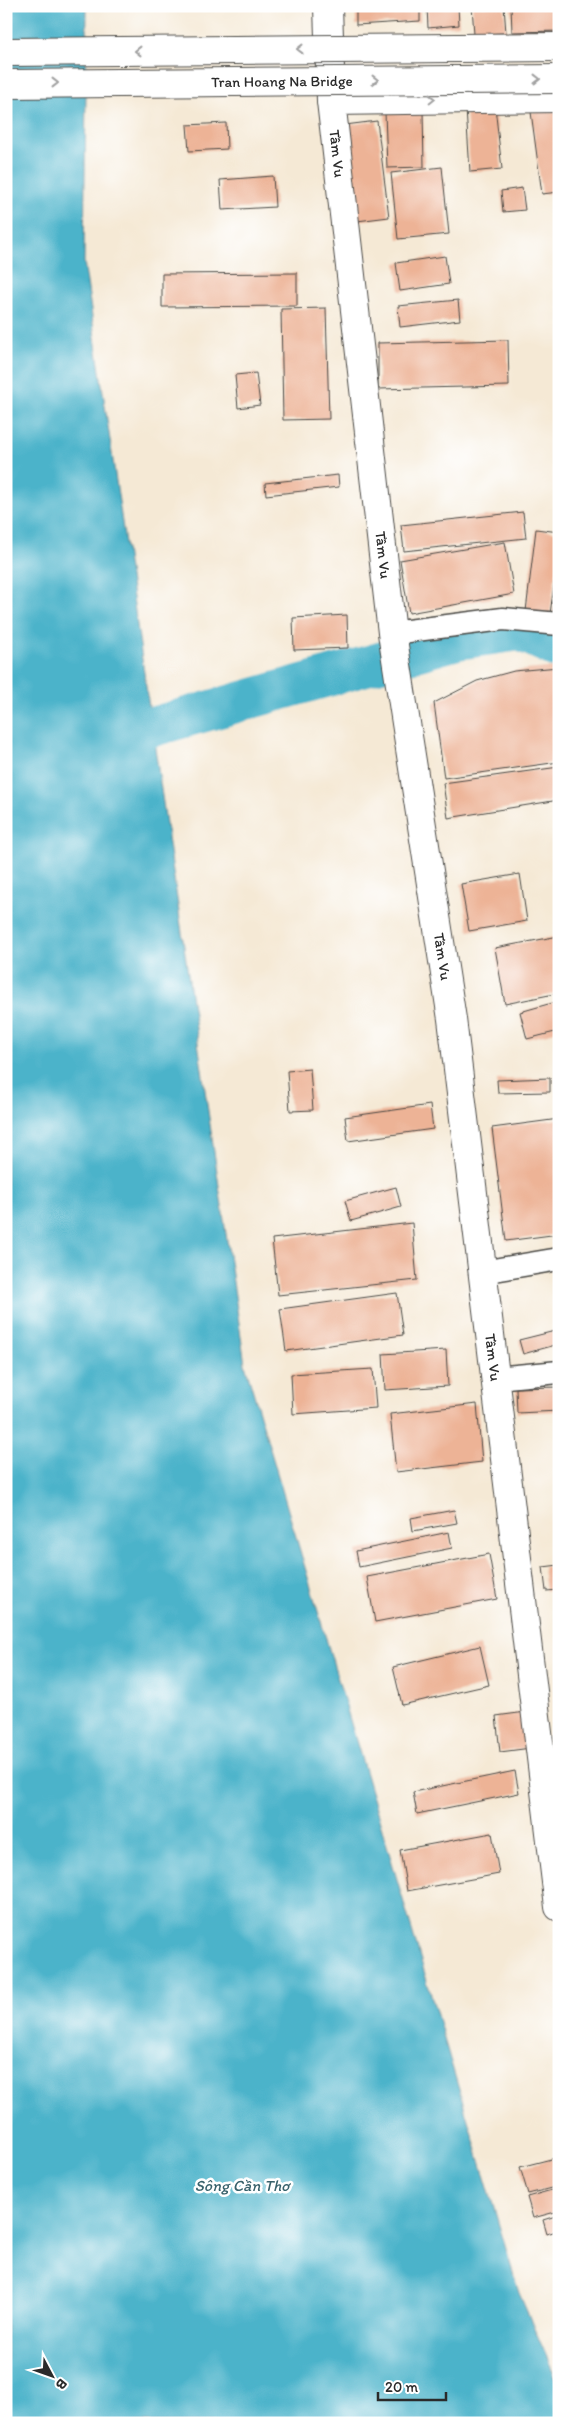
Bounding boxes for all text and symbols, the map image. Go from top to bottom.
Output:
one-way arrow [296,44,304,55]
one-way arrow [133,46,141,56]
street label: Tran Hoang Na Bridge [211,72,353,91]
one-way arrow [534,74,542,84]
one-way arrow [372,75,379,85]
one-way arrow [52,78,59,88]
one-way arrow [429,94,437,105]
street label: Tầm Vu [325,129,349,178]
street label: Tầm Vu [371,530,395,580]
street label: Tầm Vu [430,932,455,982]
street label: Tầm Vu [481,1333,505,1382]
water label: Sông Cần Thơ [195,2176,292,2195]
north arrow [28,2352,78,2402]
scale bar [378,2369,445,2401]
text: B [52,2375,71,2393]
text: 20 m [385,2378,419,2396]

